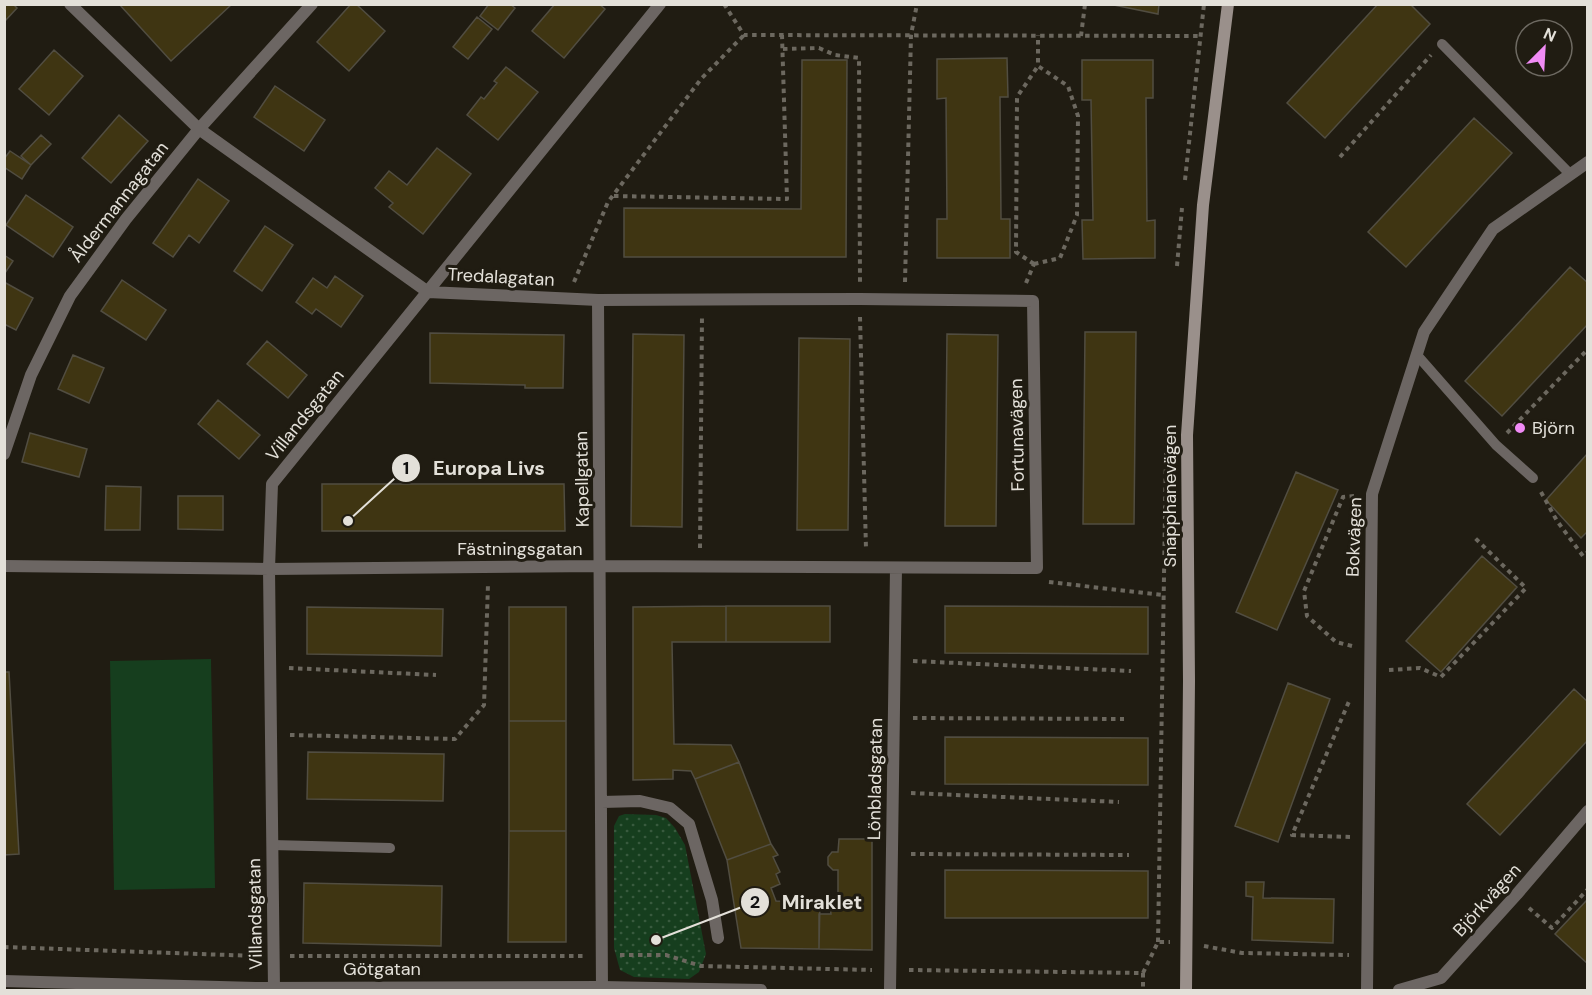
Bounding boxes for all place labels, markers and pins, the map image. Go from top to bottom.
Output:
place label: Björn [1532,416,1575,440]
marker: Björn [1513,421,1527,435]
callout: Europa Livs [391,449,557,487]
callout: Miraklet [740,883,874,921]

